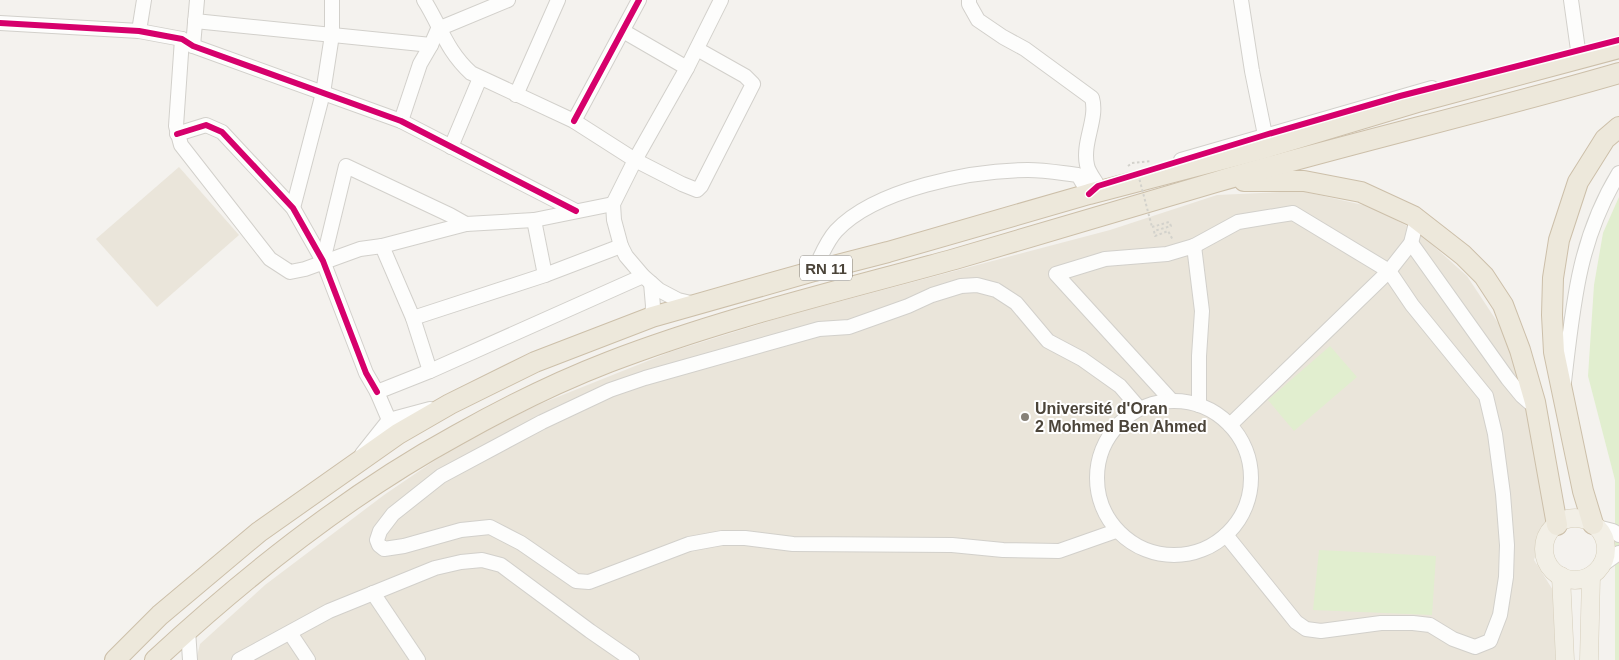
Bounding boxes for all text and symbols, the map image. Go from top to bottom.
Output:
road number: RN 11 [800,256,852,280]
place label: Université d'Oran 2 Mohmed Ben Ahmed [1035,400,1207,435]
marker: Université d'Oran 2 Mohmed Ben Ahmed [1019,411,1031,423]

